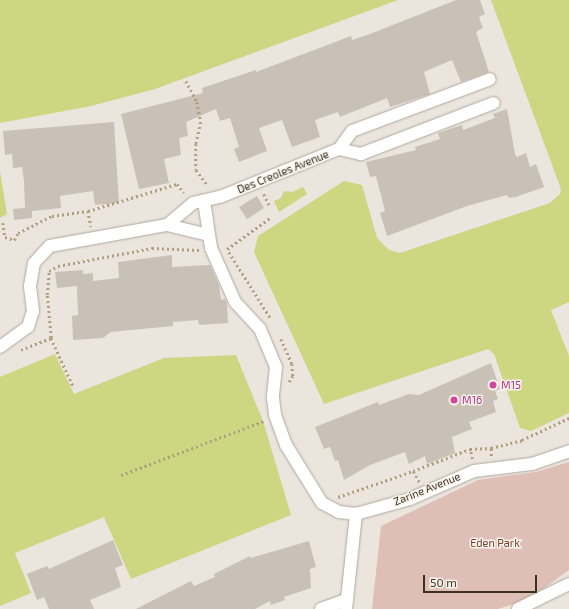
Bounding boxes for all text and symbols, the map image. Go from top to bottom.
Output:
street label: Des Creoles Avenue [235,148,331,196]
place label: M15 [501,378,521,392]
marker: M15 [488,380,498,390]
place label: M16 [462,393,482,407]
marker: M16 [449,395,459,405]
street label: Zarine Avenue [392,470,462,508]
park label: Eden Park [470,536,520,550]
scale bar [425,567,539,593]
text: 50 m [430,575,457,589]

